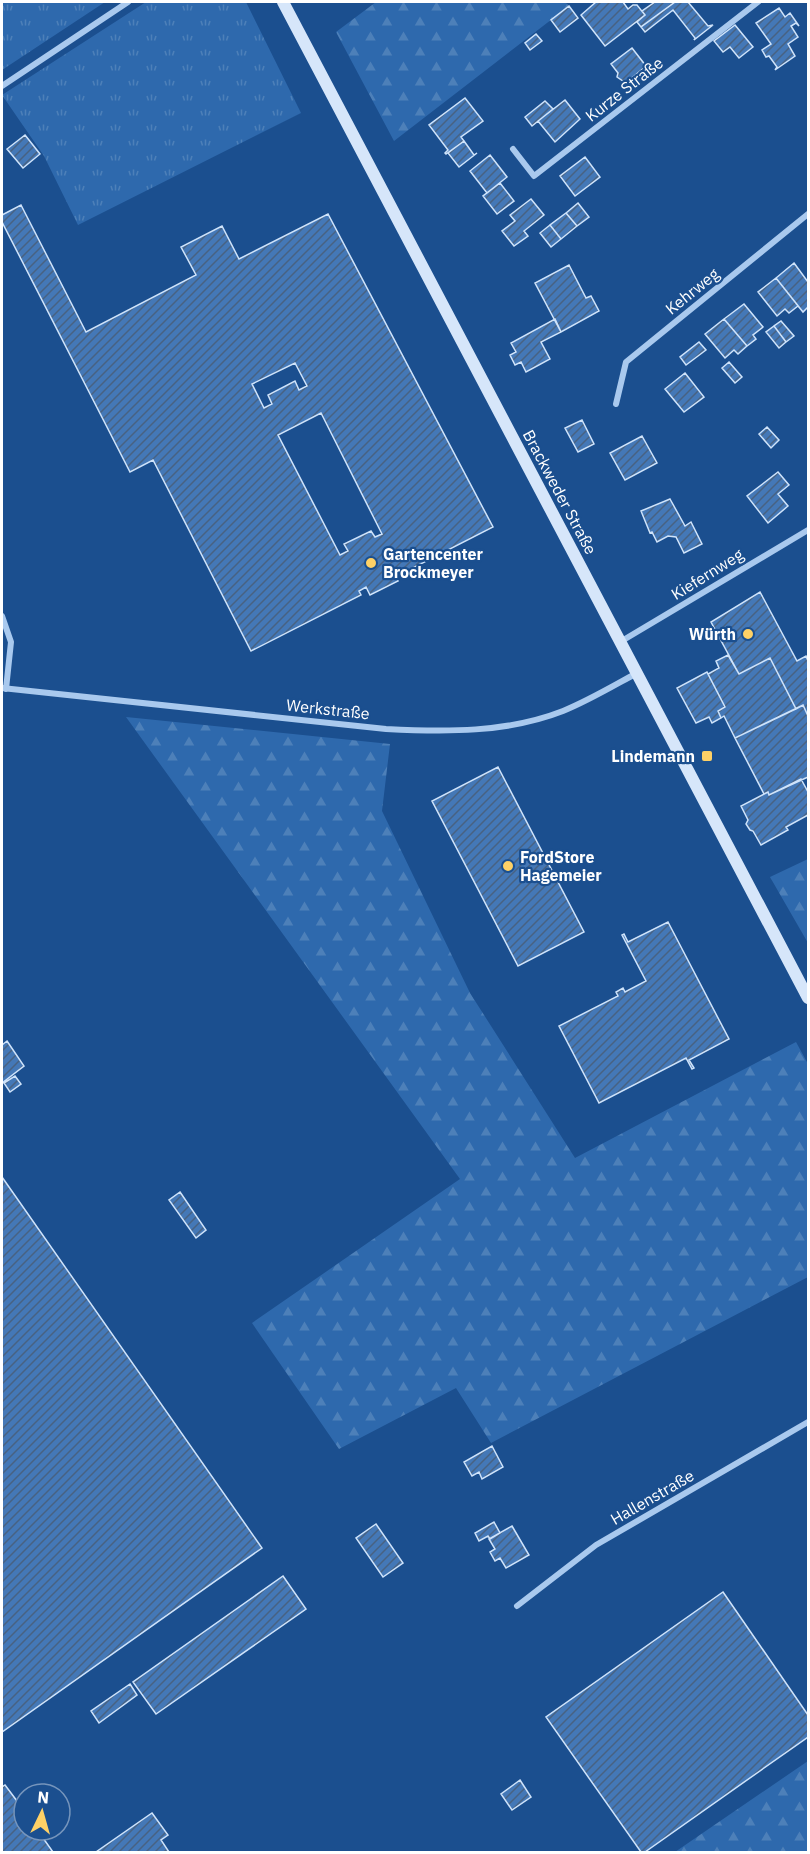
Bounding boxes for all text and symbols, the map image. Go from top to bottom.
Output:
street label: Kurze Straße [581,52,667,126]
street label: Kehrweg [661,263,723,319]
street label: Brackweder Straße [519,426,601,558]
place label: Gartencenter Brockmeyer [383,544,484,582]
street label: Kiefernweg [667,544,747,604]
marker: Gartencenter Brockmeyer [364,556,378,570]
place label: Würth [689,624,736,644]
marker: Würth [741,627,755,641]
street label: Werkstraße [285,695,371,723]
place label: Lindemann [611,746,695,766]
marker: Lindemann [700,749,714,763]
place label: FordStore Hagemeier [520,847,602,885]
marker: FordStore Hagemeier [501,859,515,873]
street label: Hallenstraße [607,1465,697,1529]
north arrow [12,1782,72,1842]
text: N [37,1787,50,1808]

